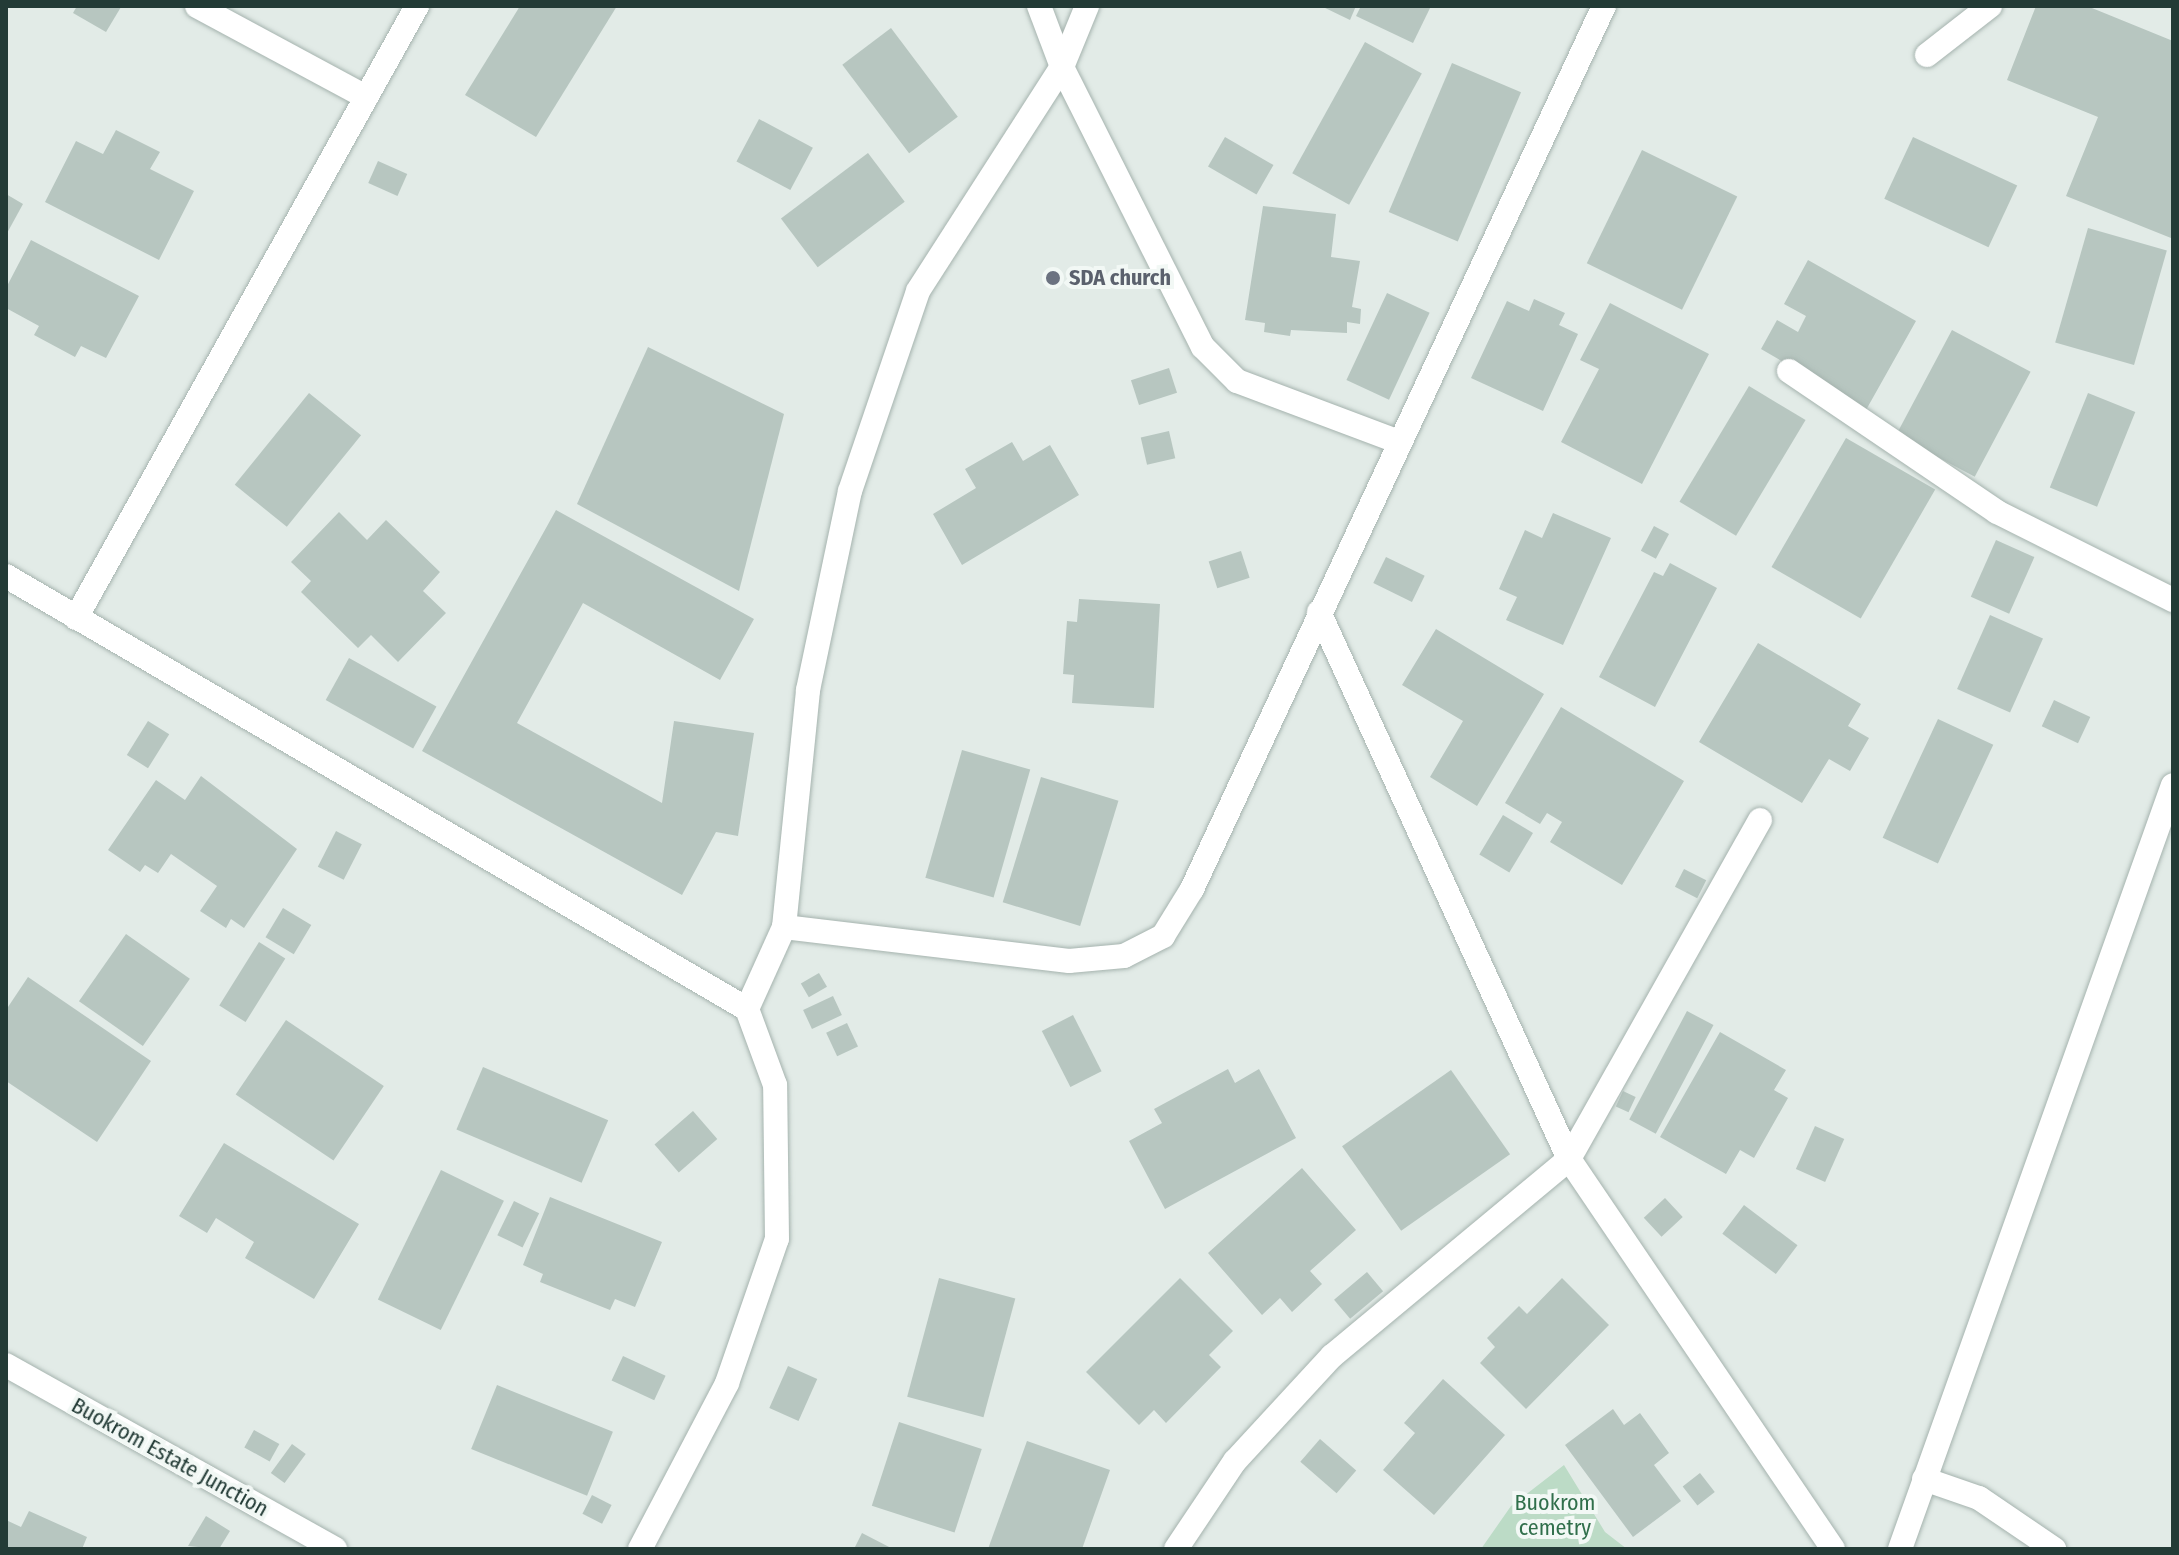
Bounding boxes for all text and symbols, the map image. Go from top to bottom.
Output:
place label: SDA church [1069,265,1171,291]
marker: SDA church [1044,269,1062,287]
street label: Buokrom Estate Junction [67,1392,273,1522]
park label: Buokrom cemetry [1515,1489,1595,1540]

